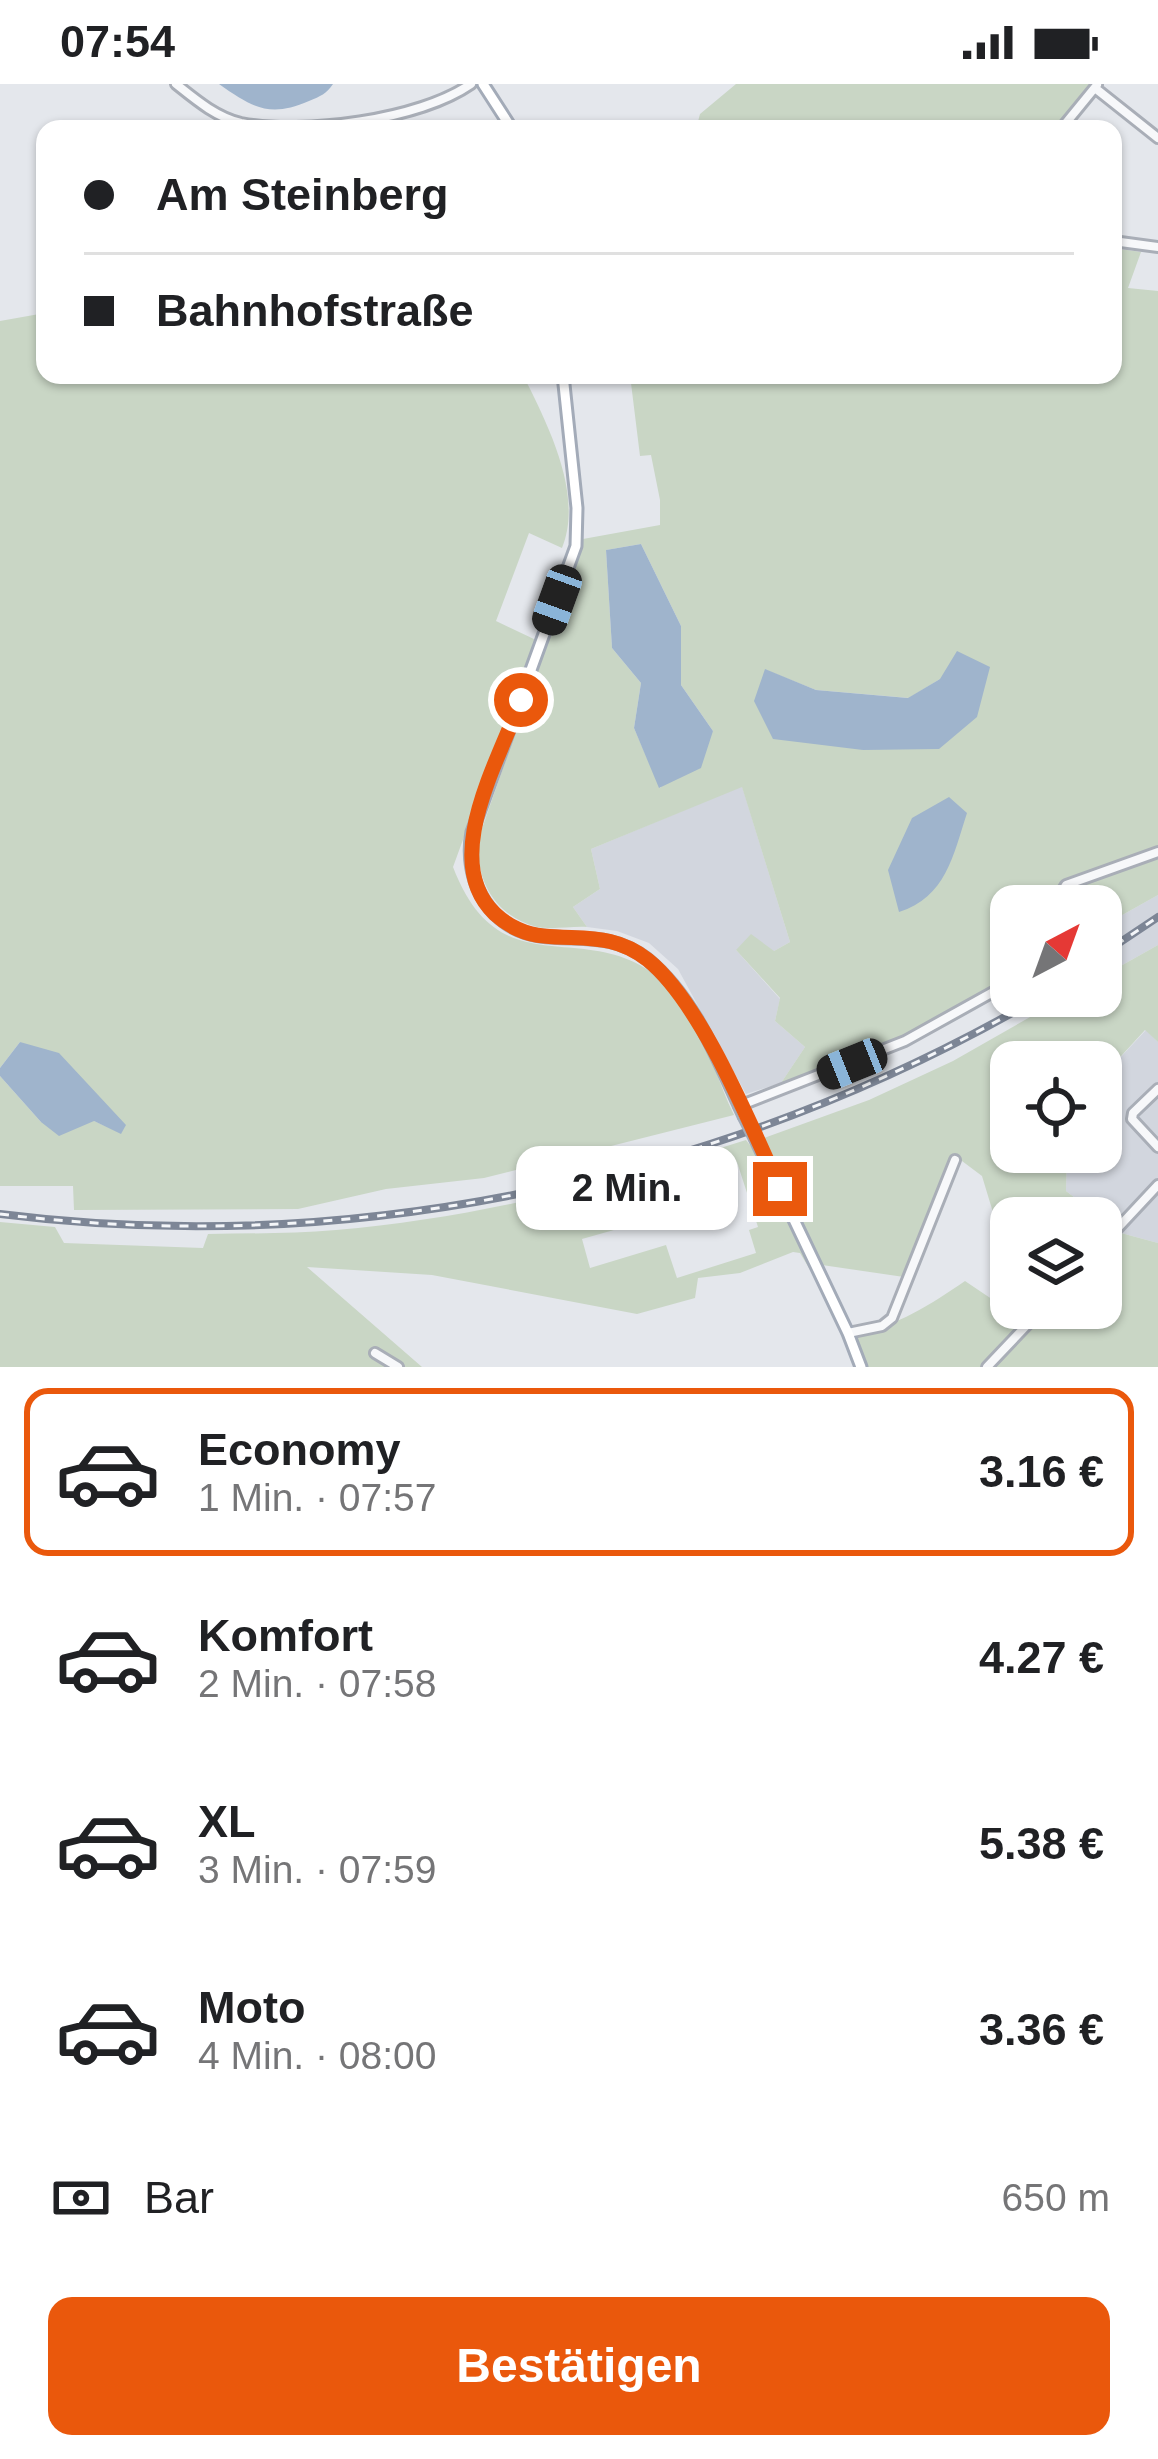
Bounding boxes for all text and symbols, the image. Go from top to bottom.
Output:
text: 07:54 [60,16,175,67]
text: Am Steinberg [156,169,449,220]
text: Bahnhofstraße [156,285,474,336]
car [528,560,586,640]
route start [494,673,548,727]
north arrow [990,885,1122,1017]
map controls [990,885,1122,1329]
car [812,1034,892,1094]
button: locate [990,1041,1122,1173]
callout: 2 Min. [516,1147,738,1231]
route end [753,1162,807,1216]
text: 2 Min. [572,1166,682,1209]
button: layers [990,1197,1122,1329]
icon: car [54,1418,162,1526]
text: Economy [198,1424,401,1475]
text: 3.16 € [979,1446,1104,1497]
text: 1 Min. · 07:57 [198,1476,436,1519]
icon: car [54,1604,162,1712]
text: Komfort [198,1610,373,1661]
text: 4.27 € [979,1632,1104,1683]
text: 2 Min. · 07:58 [198,1662,436,1705]
icon: car [54,1790,162,1898]
text: XL [198,1796,256,1847]
text: 5.38 € [979,1818,1104,1869]
text: 3 Min. · 07:59 [198,1848,436,1891]
icon: car [54,1976,162,2084]
text: Moto [198,1982,305,2033]
text: 3.36 € [979,2004,1104,2055]
text: 4 Min. · 08:00 [198,2034,436,2077]
icon: cash [48,2165,114,2231]
text: Bar [144,2172,214,2223]
text: 650 m [1002,2176,1110,2219]
button: Bestätigen [48,2297,1110,2435]

